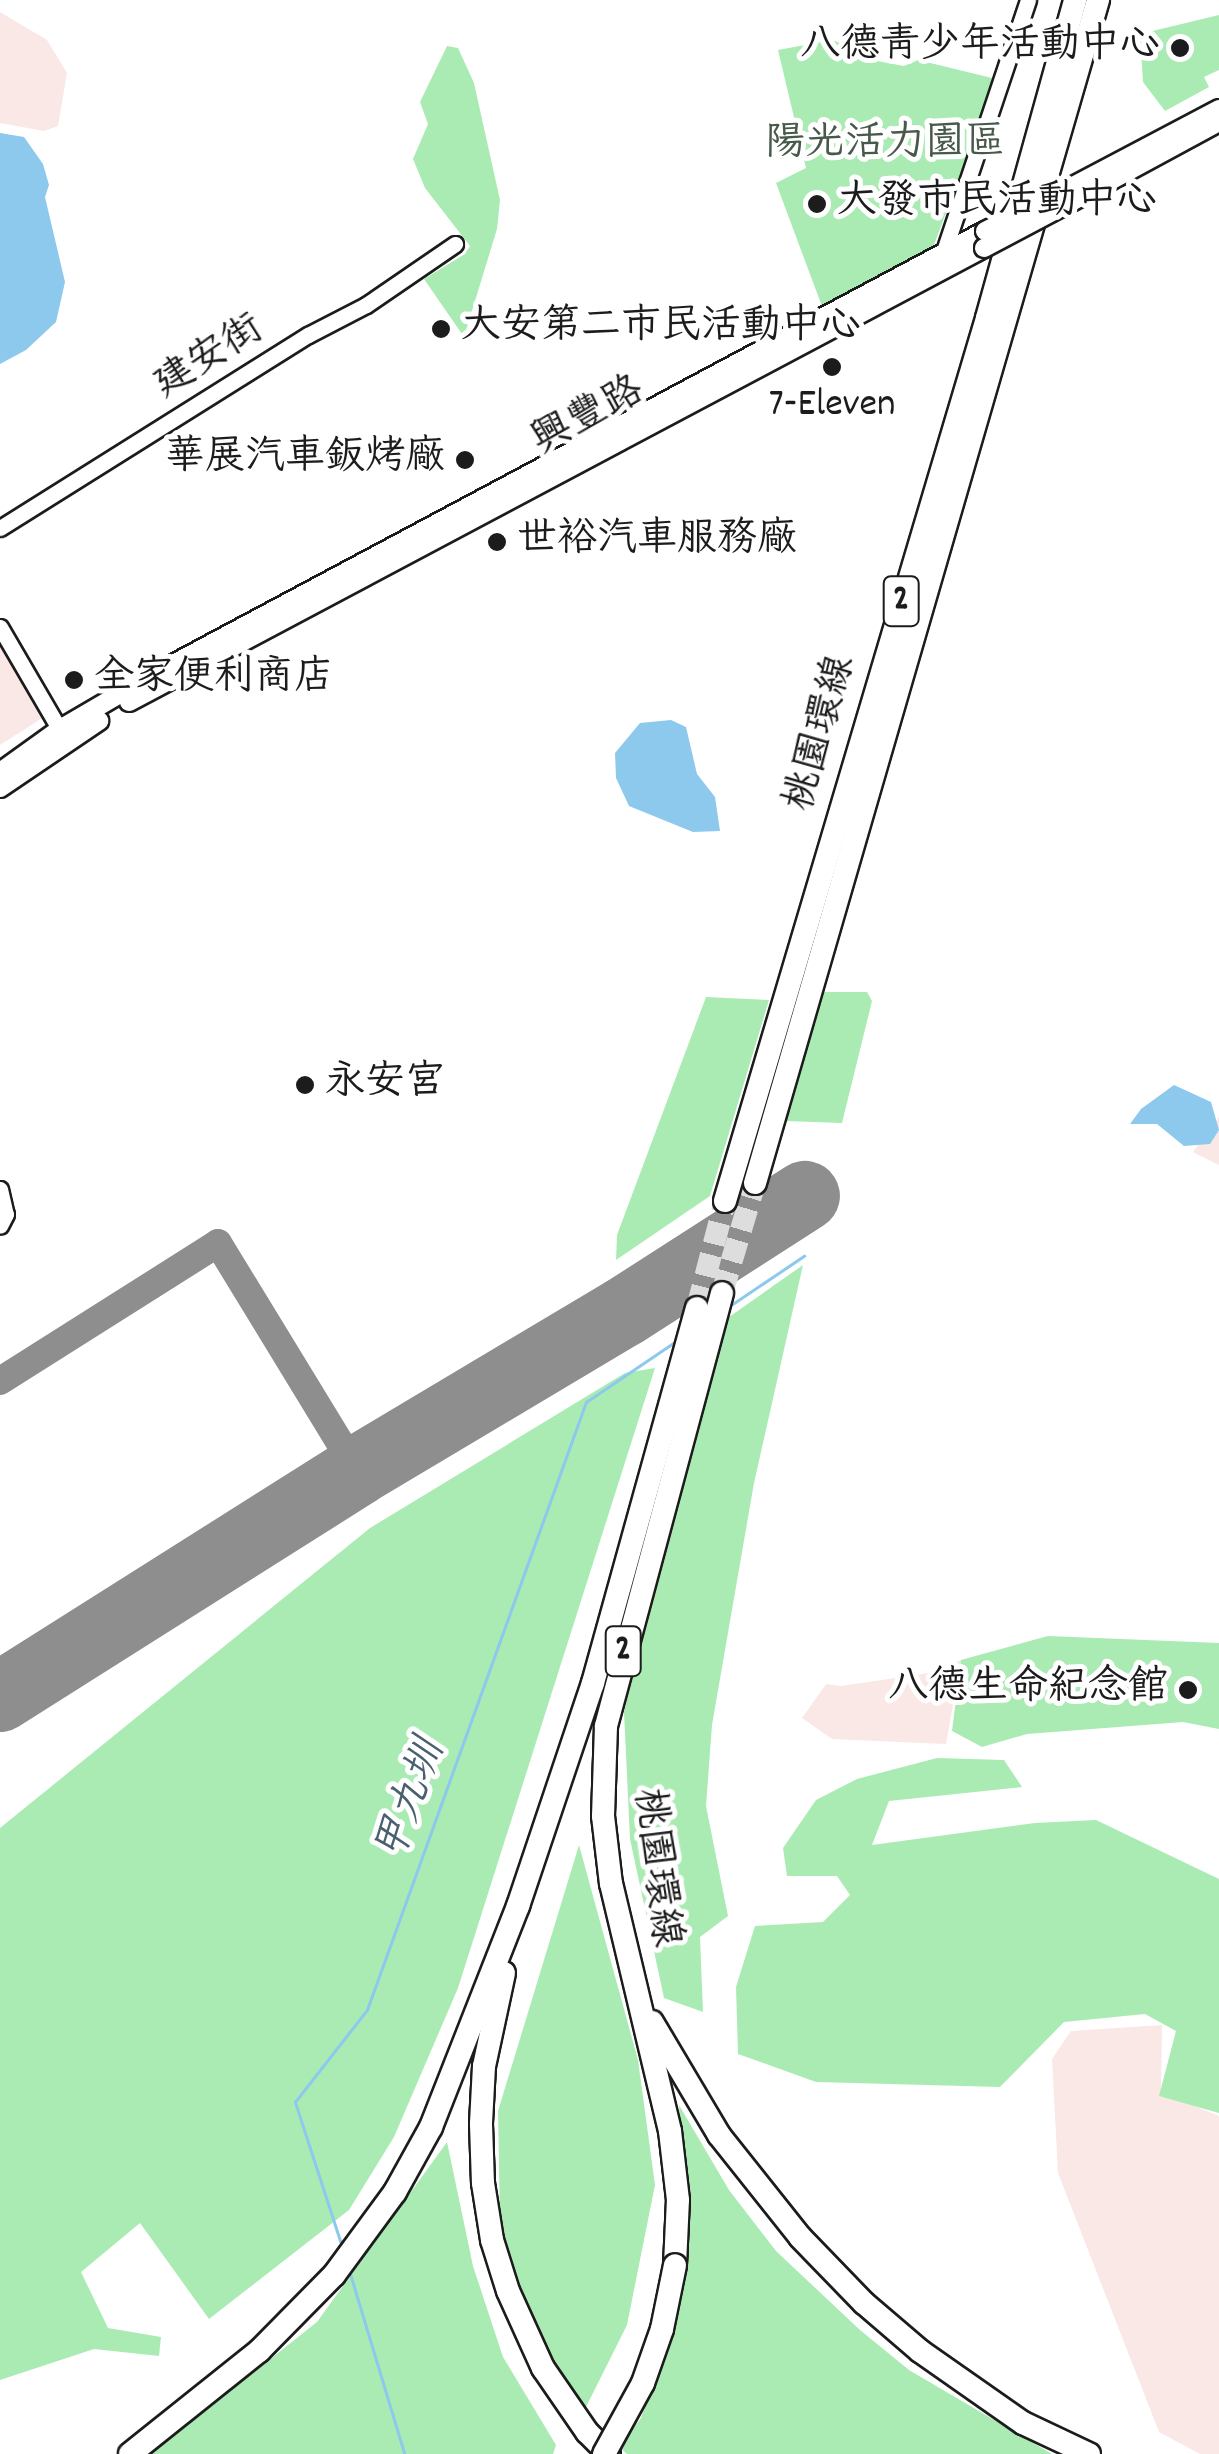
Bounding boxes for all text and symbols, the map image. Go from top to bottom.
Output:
place label: 八德青少年活動中心 [800,24,1160,72]
marker: 八德青少年活動中心 [1169,37,1191,59]
park label: 陽光活力園區 [765,122,1005,170]
place label: 大發市民活動中心 [837,180,1157,228]
marker: 大發市民活動中心 [806,193,828,215]
place label: 大安第二市民活動中心 [461,305,861,353]
street label: 建安街 [146,307,274,411]
marker: 大安第二市民活動中心 [430,318,452,340]
marker: 7-Eleven [821,356,843,378]
street label: 興豐路 [525,369,653,467]
place label: 7-Eleven [768,383,896,431]
place label: 華展汽車鈑烤廠 [165,436,445,484]
marker: 華展汽車鈑烤廠 [454,449,476,471]
place label: 世裕汽車服務廠 [517,518,797,566]
marker: 世裕汽車服務廠 [486,531,508,553]
road number: 2 [881,568,921,634]
street label: 桃園環線 [778,650,868,818]
place label: 全家便利商店 [94,656,334,704]
marker: 全家便利商店 [63,669,85,691]
place label: 永安宮 [325,1061,445,1109]
marker: 永安宮 [294,1074,316,1096]
road number: 2 [603,1618,643,1684]
place label: 八德生命紀念館 [888,1666,1168,1714]
marker: 八德生命紀念館 [1177,1679,1199,1701]
water label: 甲九圳 [368,1734,458,1870]
street label: 桃園環線 [620,1786,688,1950]

